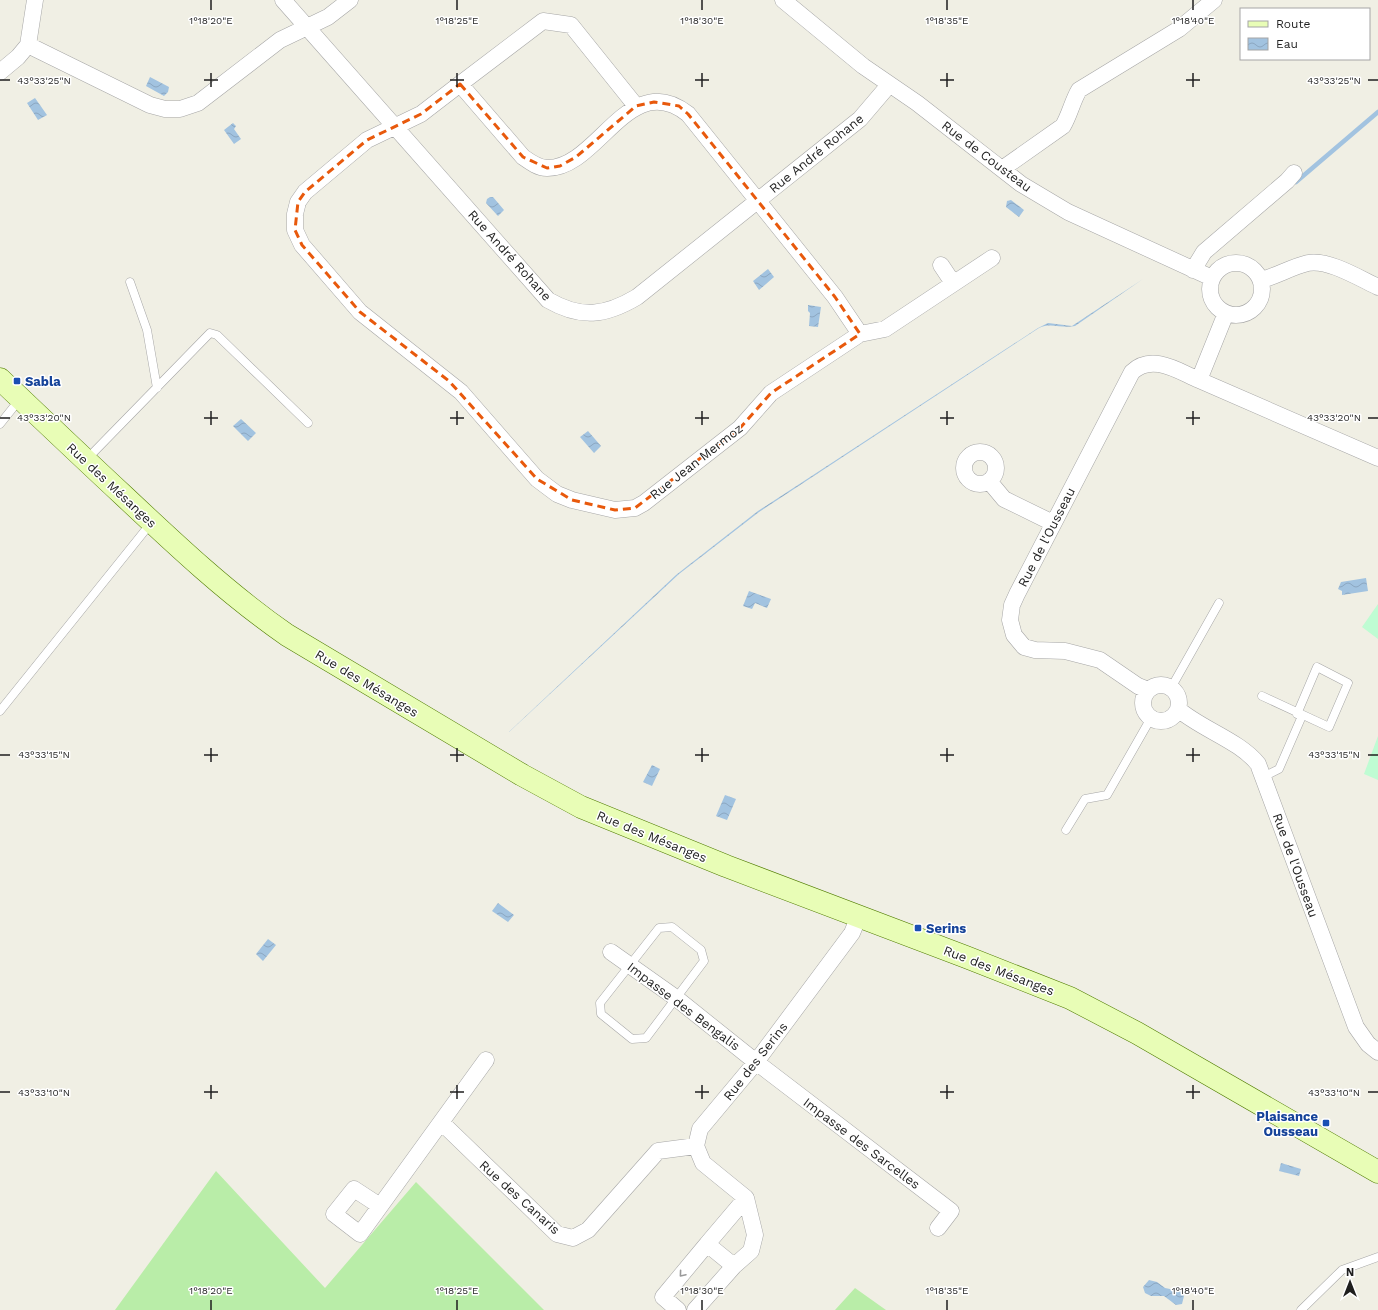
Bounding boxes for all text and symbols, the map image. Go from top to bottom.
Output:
legend [1240,8,1370,60]
text: 1°18'20"E [189,15,233,26]
text: 1°18'25"E [436,15,478,26]
text: 1°18'30"E [680,15,724,26]
text: 1°18'35"E [926,15,968,26]
text: 1°18'40"E [1172,15,1214,26]
text: Route [1276,17,1310,31]
text: Eau [1276,37,1298,51]
text: 43°33'25"N [17,75,71,86]
text: 43°33'25"N [1307,75,1361,86]
street label: Rue André Rohane [766,111,866,196]
street label: Rue de Cousteau [939,118,1035,195]
street label: Rue André Rohane [465,207,554,304]
place label: Sabla [25,374,61,389]
marker: Sabla [12,376,22,386]
text: 43°33'20"N [17,412,71,423]
text: 43°33'20"N [1307,412,1361,423]
street label: Rue Jean Mermoz [647,420,746,502]
street label: Rue des Mésanges [64,440,160,531]
street label: Rue de l'Ousseau [1015,485,1078,589]
street label: Rue des Mésanges [313,647,421,720]
text: 43°33'15"N [18,749,70,760]
text: 43°33'15"N [1308,749,1360,760]
street label: Rue des Mésanges [595,808,709,865]
street label: Rue de l'Ousseau [1270,811,1321,919]
place label: Serins [926,921,966,936]
marker: Serins [913,923,923,933]
street label: Rue des Mésanges [941,942,1056,999]
street label: Impasse des Bengalis [625,959,743,1054]
street label: Rue des Serins [720,1019,791,1103]
text: 43°33'10"N [18,1087,70,1098]
text: 43°33'10"N [1308,1087,1360,1098]
street label: Impasse des Sarcelles [800,1095,923,1192]
place label: Plaisance Ousseau [1256,1109,1318,1139]
marker: Plaisance Ousseau [1321,1118,1331,1128]
street label: Rue des Canaris [476,1157,563,1237]
north arrow [1330,1262,1370,1302]
text: N [1346,1266,1354,1279]
one-way arrow [680,1269,687,1277]
text: 1°18'20"E [189,1285,233,1296]
text: 1°18'25"E [436,1285,478,1296]
text: 1°18'30"E [680,1285,724,1296]
text: 1°18'35"E [926,1285,968,1296]
text: 1°18'40"E [1172,1285,1214,1296]

